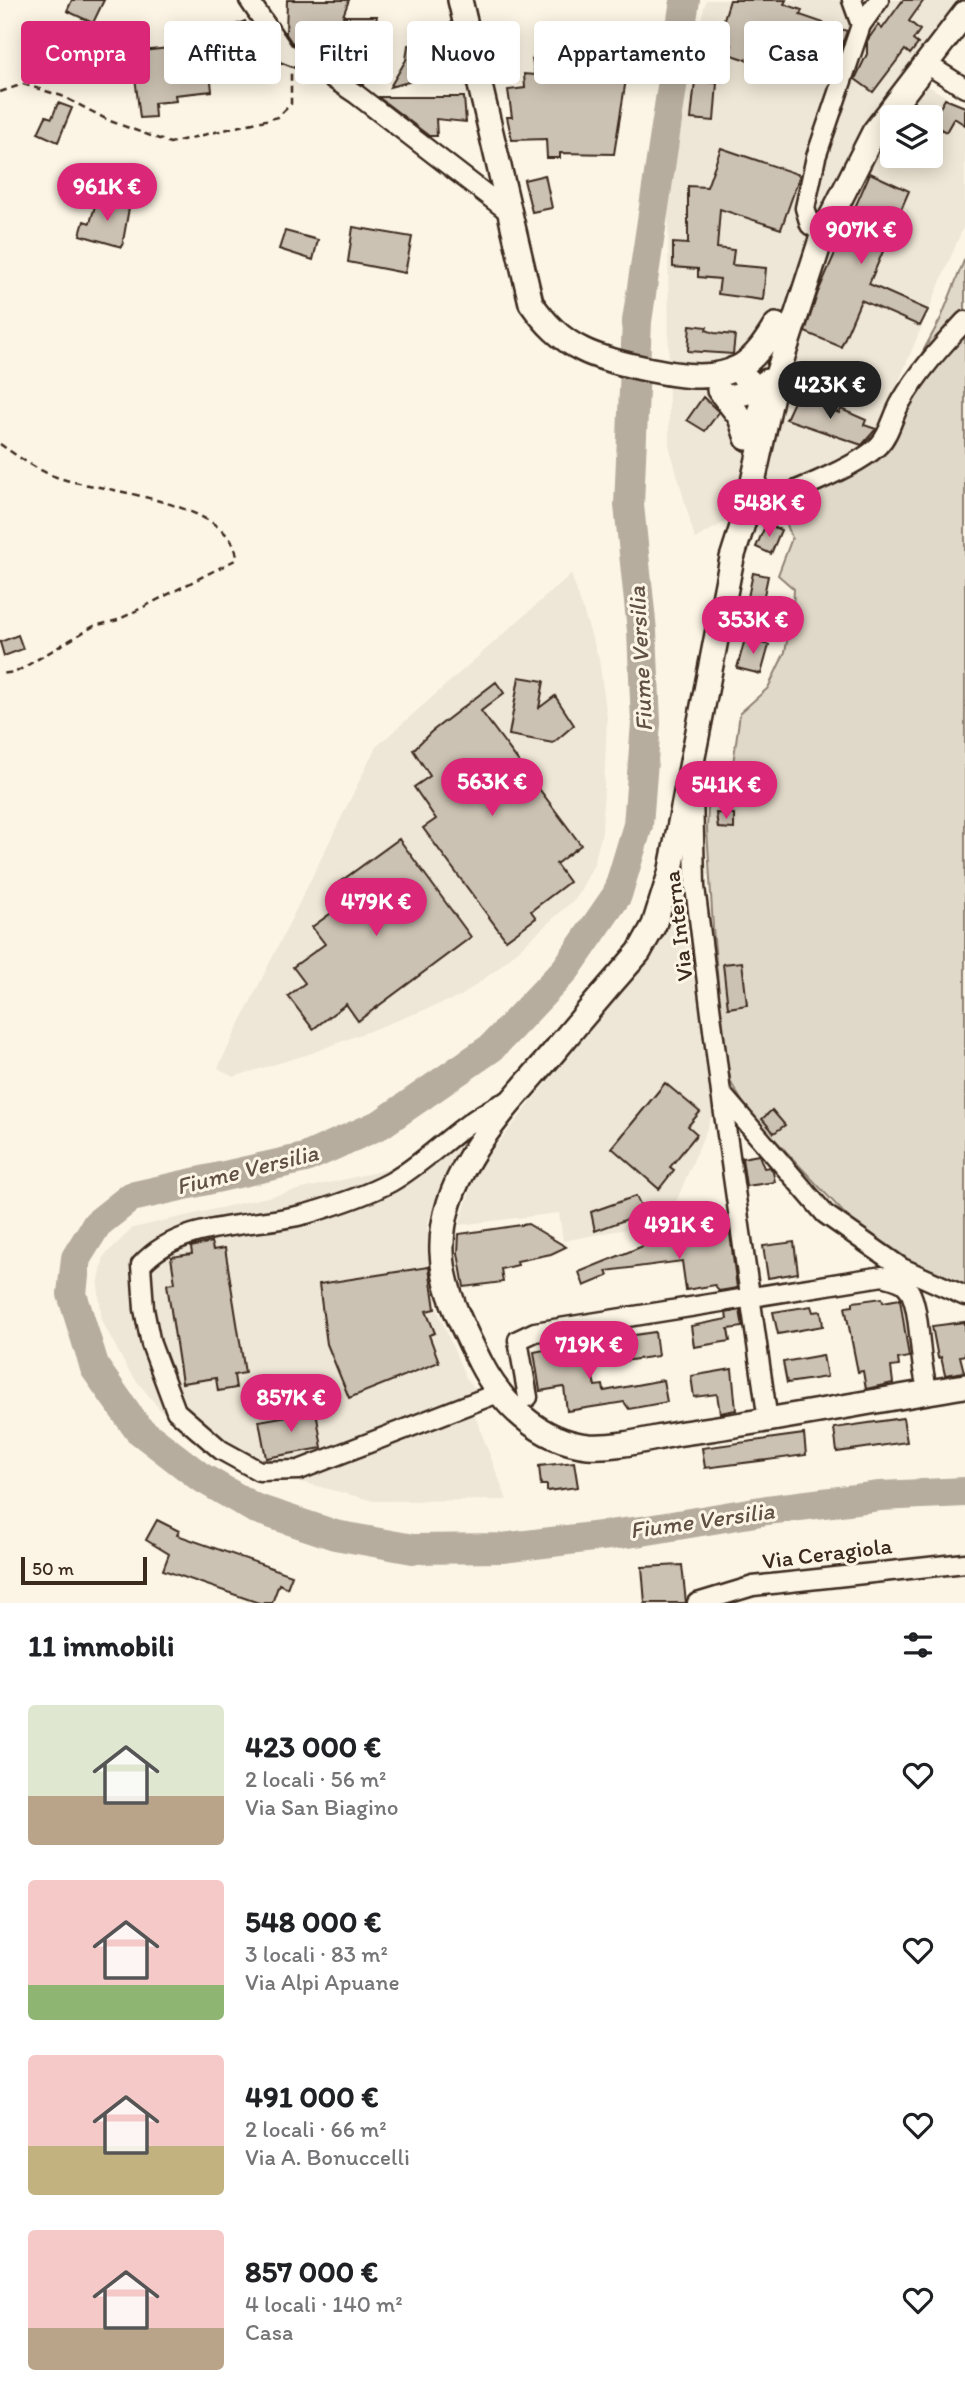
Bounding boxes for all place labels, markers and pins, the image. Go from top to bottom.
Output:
pin: 961K € [50,164,164,223]
pin: 907K € [804,206,918,266]
pin: 423K € [773,362,887,421]
pin: 548K € [712,480,826,539]
pin: 353K € [696,596,810,656]
pin: 563K € [435,758,549,818]
pin: 541K € [669,762,783,821]
pin: 479K € [319,878,433,938]
pin: 491K € [622,1202,736,1261]
pin: 719K € [532,1322,646,1381]
pin: 857K € [234,1374,348,1434]

